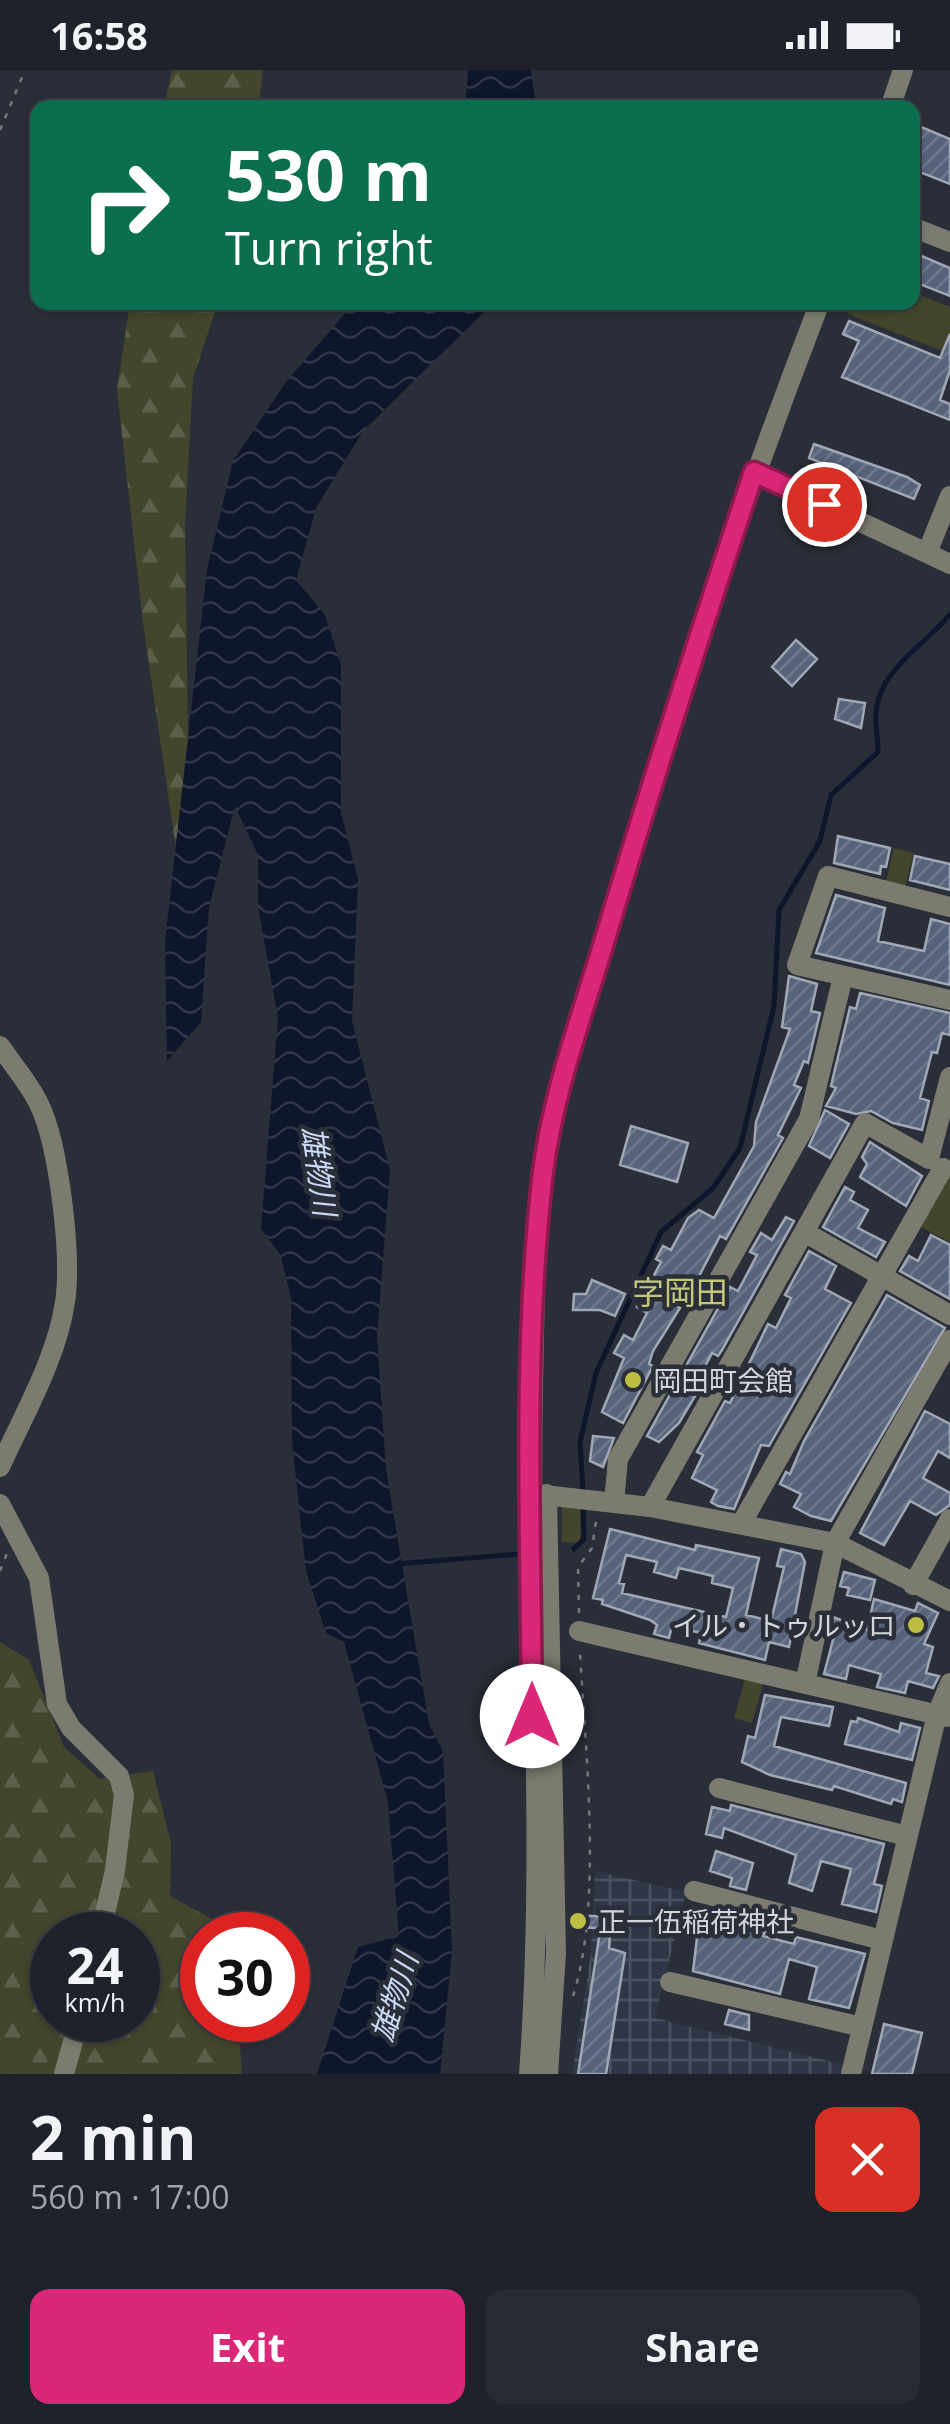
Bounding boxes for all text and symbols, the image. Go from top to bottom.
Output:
text: 16:58 [50,9,148,61]
text: 530 m [225,126,432,222]
icon: right [60,140,190,270]
text: Turn right [225,217,433,278]
pin [782,462,867,547]
icon: arrive [797,477,852,532]
water label: 雄物川 [293,1124,347,1221]
district label: 字岡田 [632,1270,728,1313]
place label: 岡田町会館 [653,1361,793,1399]
marker: 岡田町会館 [622,1369,644,1391]
place label: イル・トゥルッロ [672,1606,896,1644]
marker: イル・トゥルッロ [905,1614,927,1636]
position arrow [480,1664,584,1768]
place label: 正一伍稲荷神社 [598,1902,794,1940]
marker: 正一伍稲荷神社 [567,1910,589,1932]
speed limit sign: 30 [180,1912,310,2042]
text: 24 [66,1931,124,1999]
water label: 雄物川 [361,1945,428,2046]
text: km/h [65,1985,125,2019]
text: 2 min [30,2096,197,2178]
button: close [815,2107,920,2212]
text: 560 m · 17:00 [30,2175,229,2218]
button: Exit [30,2289,465,2404]
button: Share [485,2289,920,2404]

